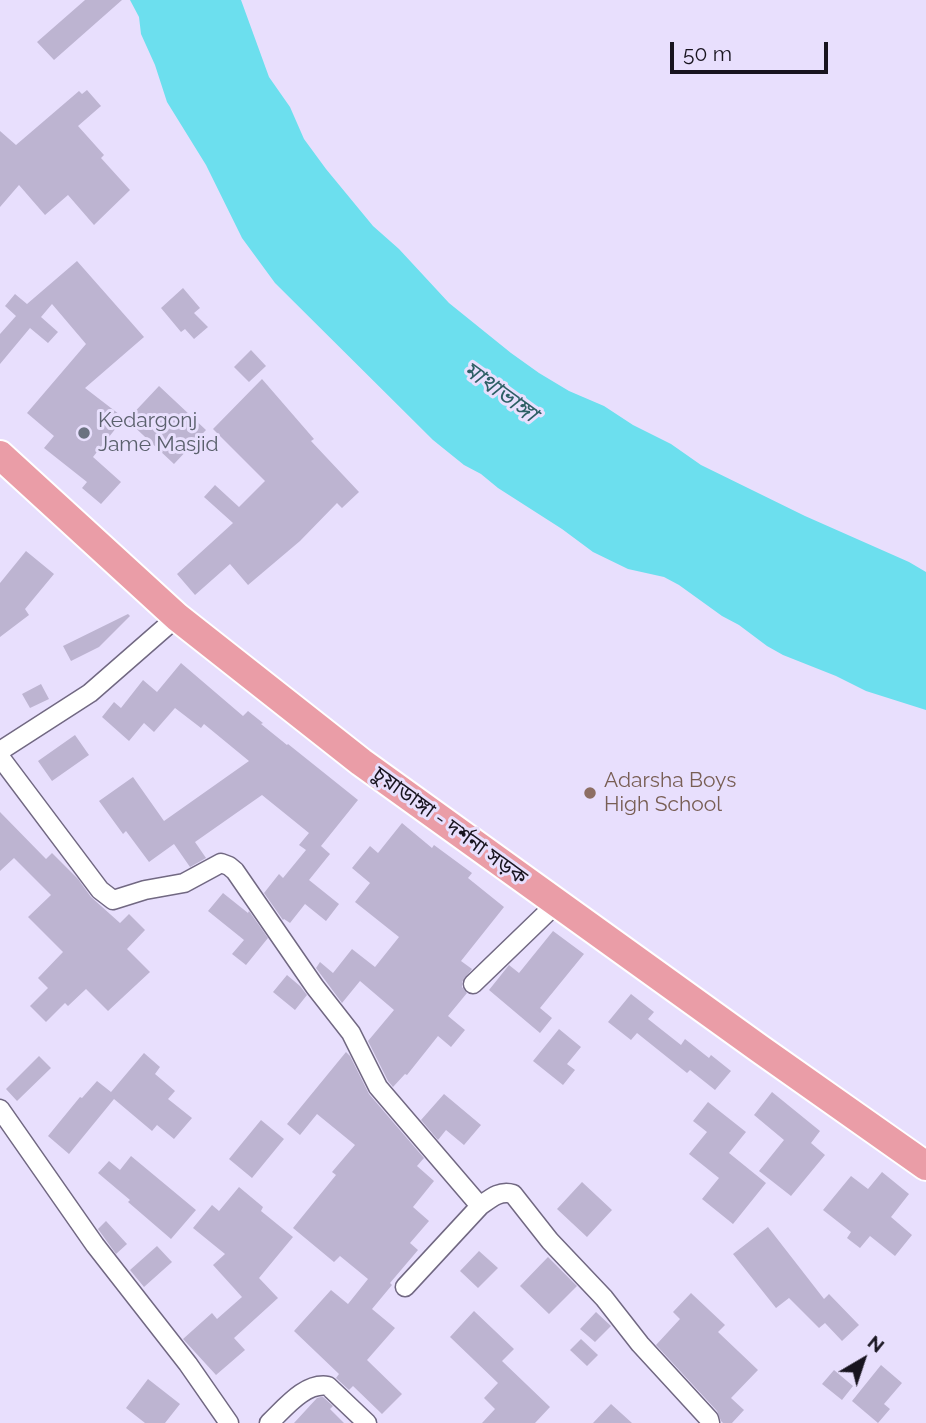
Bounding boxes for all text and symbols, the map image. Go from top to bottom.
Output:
scale bar [674,28,832,72]
text: 50 m [683,41,732,66]
water label: মাথাভাঙ্গা [457,356,543,428]
place label: Kedargonj Jame Masjid [98,408,219,458]
marker: Kedargonj Jame Masjid [76,425,92,441]
street label: চুয়াডাঙ্গা - দর্শনা সড়ক [368,762,532,890]
place label: Adarsha Boys High School [604,768,736,818]
marker: Adarsha Boys High School [582,785,598,801]
north arrow [828,1325,898,1395]
text: N [864,1331,889,1357]

